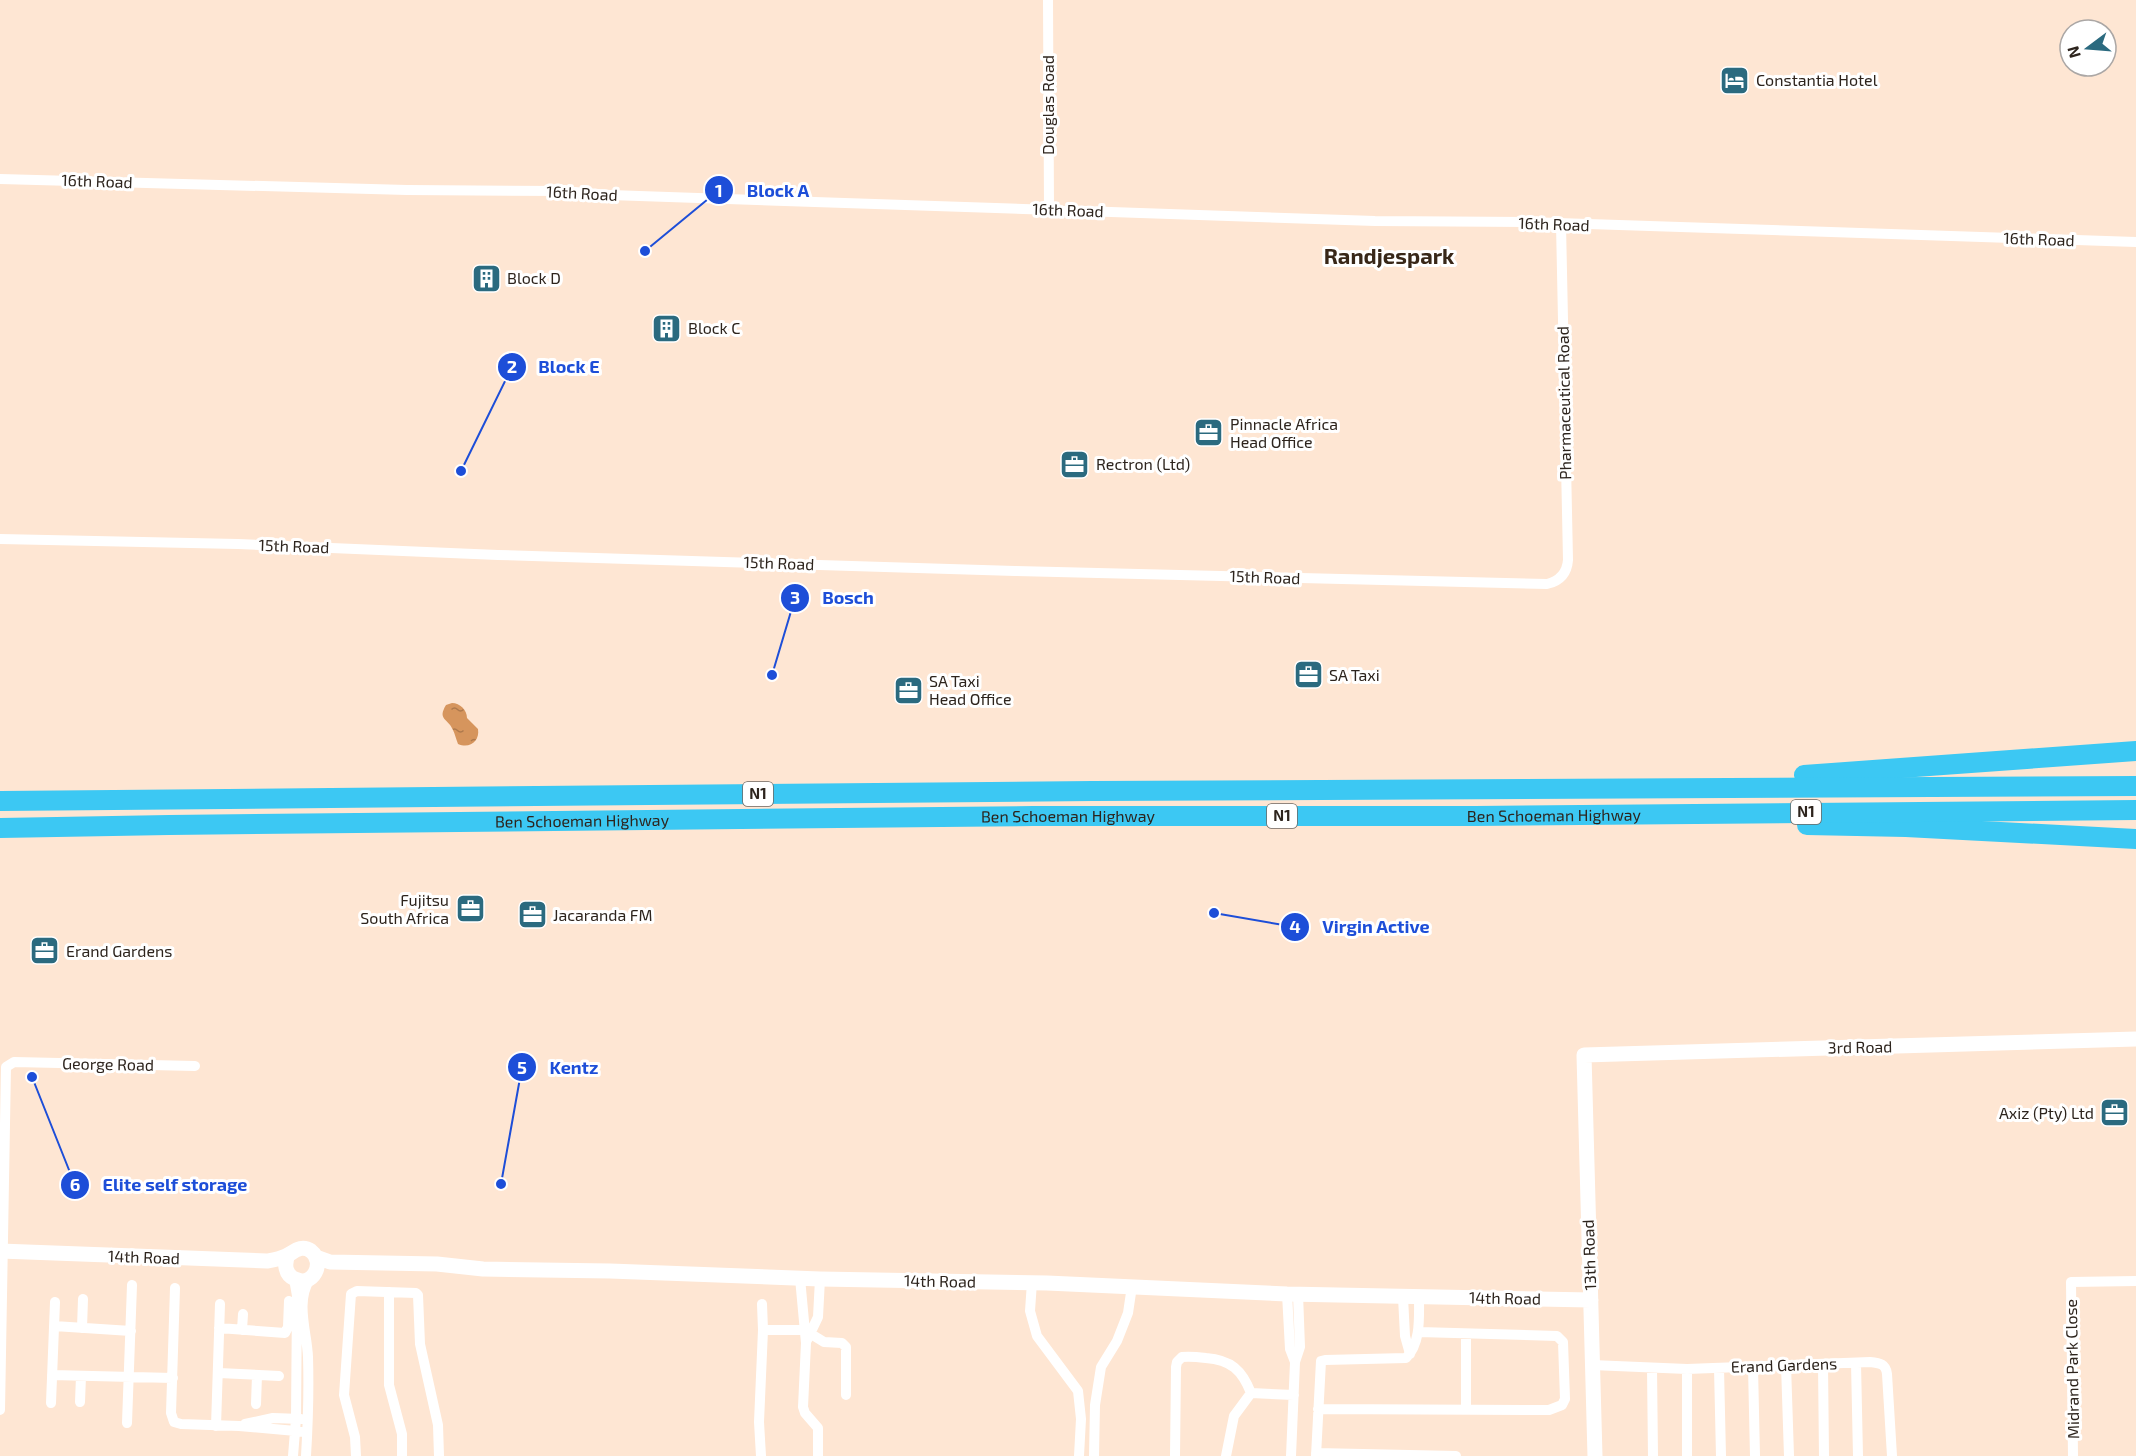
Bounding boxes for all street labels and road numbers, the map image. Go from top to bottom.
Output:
street label: Douglas Road [1038,55,1057,155]
street label: 16th Road [61,170,133,191]
street label: 16th Road [546,181,618,204]
street label: 16th Road [1032,199,1104,220]
street label: 16th Road [1518,213,1590,234]
street label: 16th Road [2003,228,2075,249]
street label: Pharmaceutical Road [1553,326,1574,480]
street label: 15th Road [258,535,330,556]
street label: 15th Road [743,552,815,573]
street label: 15th Road [1229,566,1301,587]
road number: N1 [743,782,773,806]
road number: N1 [1791,800,1821,824]
road number: N1 [1267,804,1297,828]
street label: Ben Schoeman Highway [1467,804,1642,825]
street label: Ben Schoeman Highway [981,806,1156,826]
street label: Ben Schoeman Highway [495,810,670,831]
street label: 3rd Road [1827,1036,1893,1057]
street label: George Road [62,1053,154,1074]
street label: 13th Road [1578,1219,1599,1291]
street label: 14th Road [108,1246,180,1267]
street label: 14th Road [904,1270,976,1291]
street label: 14th Road [1469,1287,1541,1308]
street label: Midrand Park Close [2061,1299,2082,1439]
street label: Erand Gardens [1730,1353,1838,1376]

